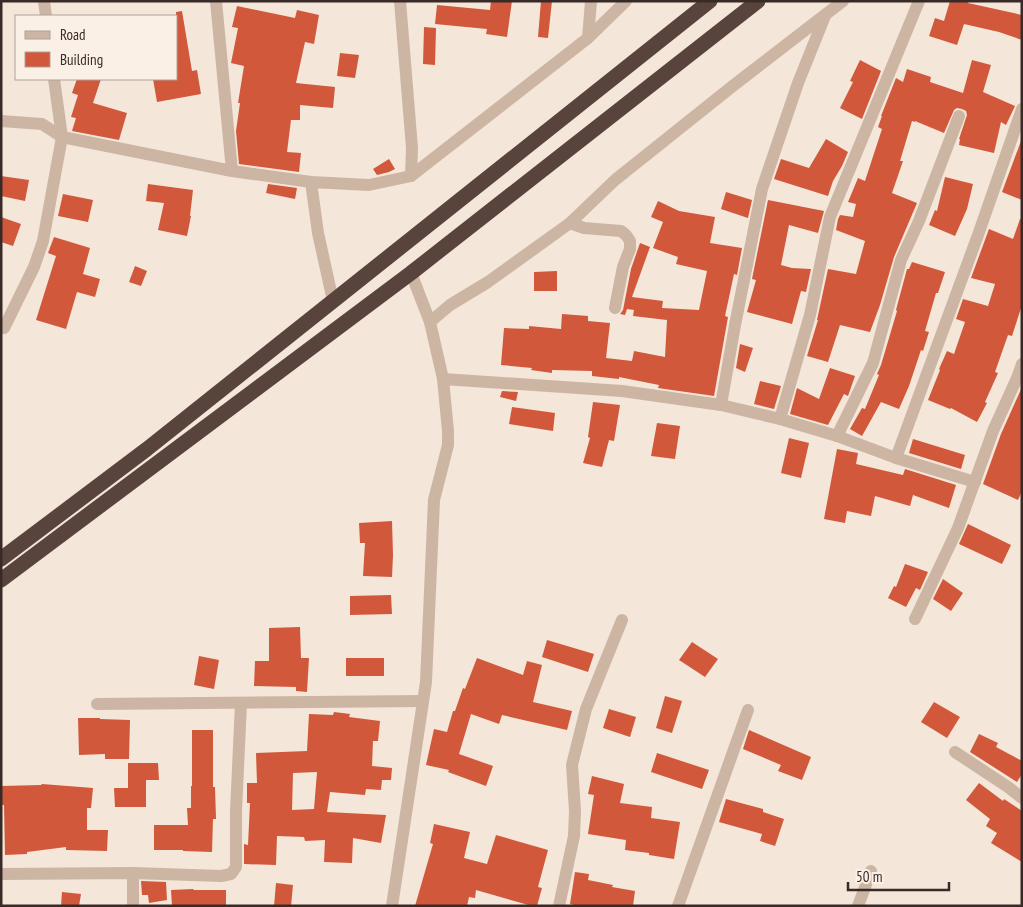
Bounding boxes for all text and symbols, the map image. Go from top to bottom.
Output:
legend [15,15,178,80]
text: Road [60,25,86,44]
text: Building [60,50,103,69]
scale bar [848,860,949,892]
text: 50 m [856,867,882,886]

